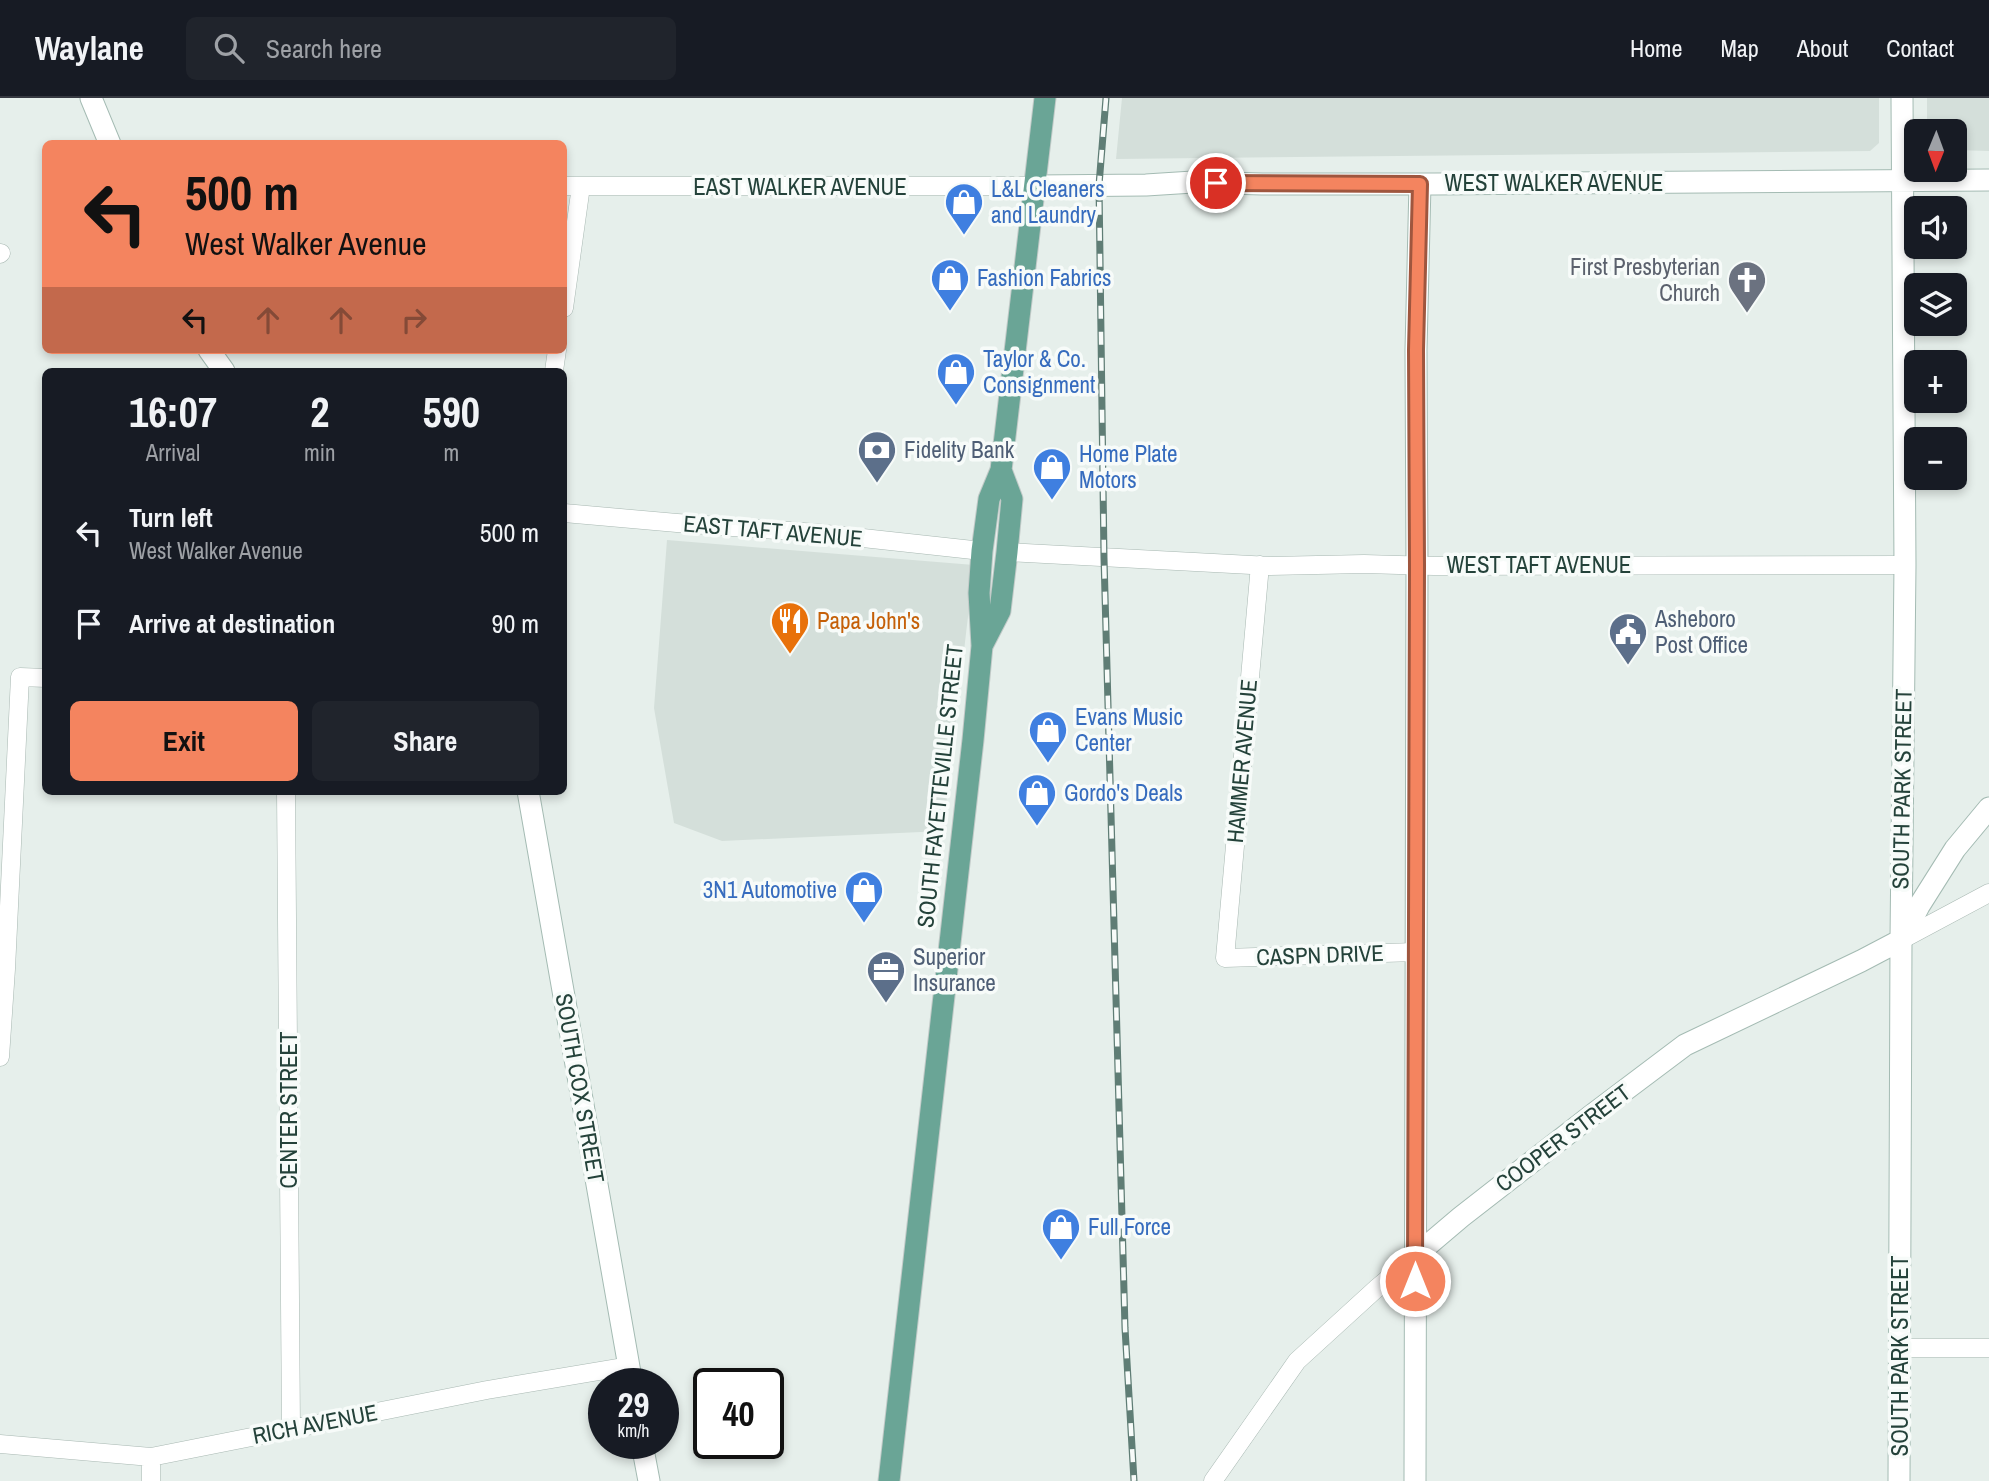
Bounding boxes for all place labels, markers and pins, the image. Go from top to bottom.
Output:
pin [1186,153,1246,213]
place label: L&L Cleaners and Laundry [991,173,1105,230]
shop icon: L&L Cleaners and Laundry [943,181,985,236]
place label: First Presbyterian Church [1570,251,1720,308]
shop icon: Fashion Fabrics [929,257,971,312]
church icon: First Presbyterian Church [1726,259,1768,314]
place label: Fashion Fabrics [977,262,1111,293]
place label: Taylor & Co. Consignment [983,343,1095,400]
shop icon: Taylor & Co. Consignment [935,351,977,406]
bank icon: Fidelity Bank [856,429,898,484]
place label: Fidelity Bank [904,434,1015,465]
place label: Home Plate Motors [1079,438,1178,495]
shop icon: Home Plate Motors [1031,446,1073,501]
restaurant icon: Papa John's [769,600,811,655]
place label: Asheboro Post Office [1654,603,1748,660]
place label: Papa John's [817,605,920,636]
public building icon: Asheboro Post Office [1607,611,1649,666]
place label: Evans Music Center [1075,701,1183,758]
shop icon: Evans Music Center [1027,709,1069,764]
shop icon: Gordo's Deals [1016,772,1058,827]
place label: Gordo's Deals [1064,777,1183,808]
shop icon: 3N1 Automotive [843,869,885,924]
place label: 3N1 Automotive [703,874,837,905]
place label: Superior Insurance [913,941,996,998]
office icon: Superior Insurance [865,949,907,1004]
shop icon: Full Force [1040,1206,1082,1261]
place label: Full Force [1088,1211,1171,1242]

